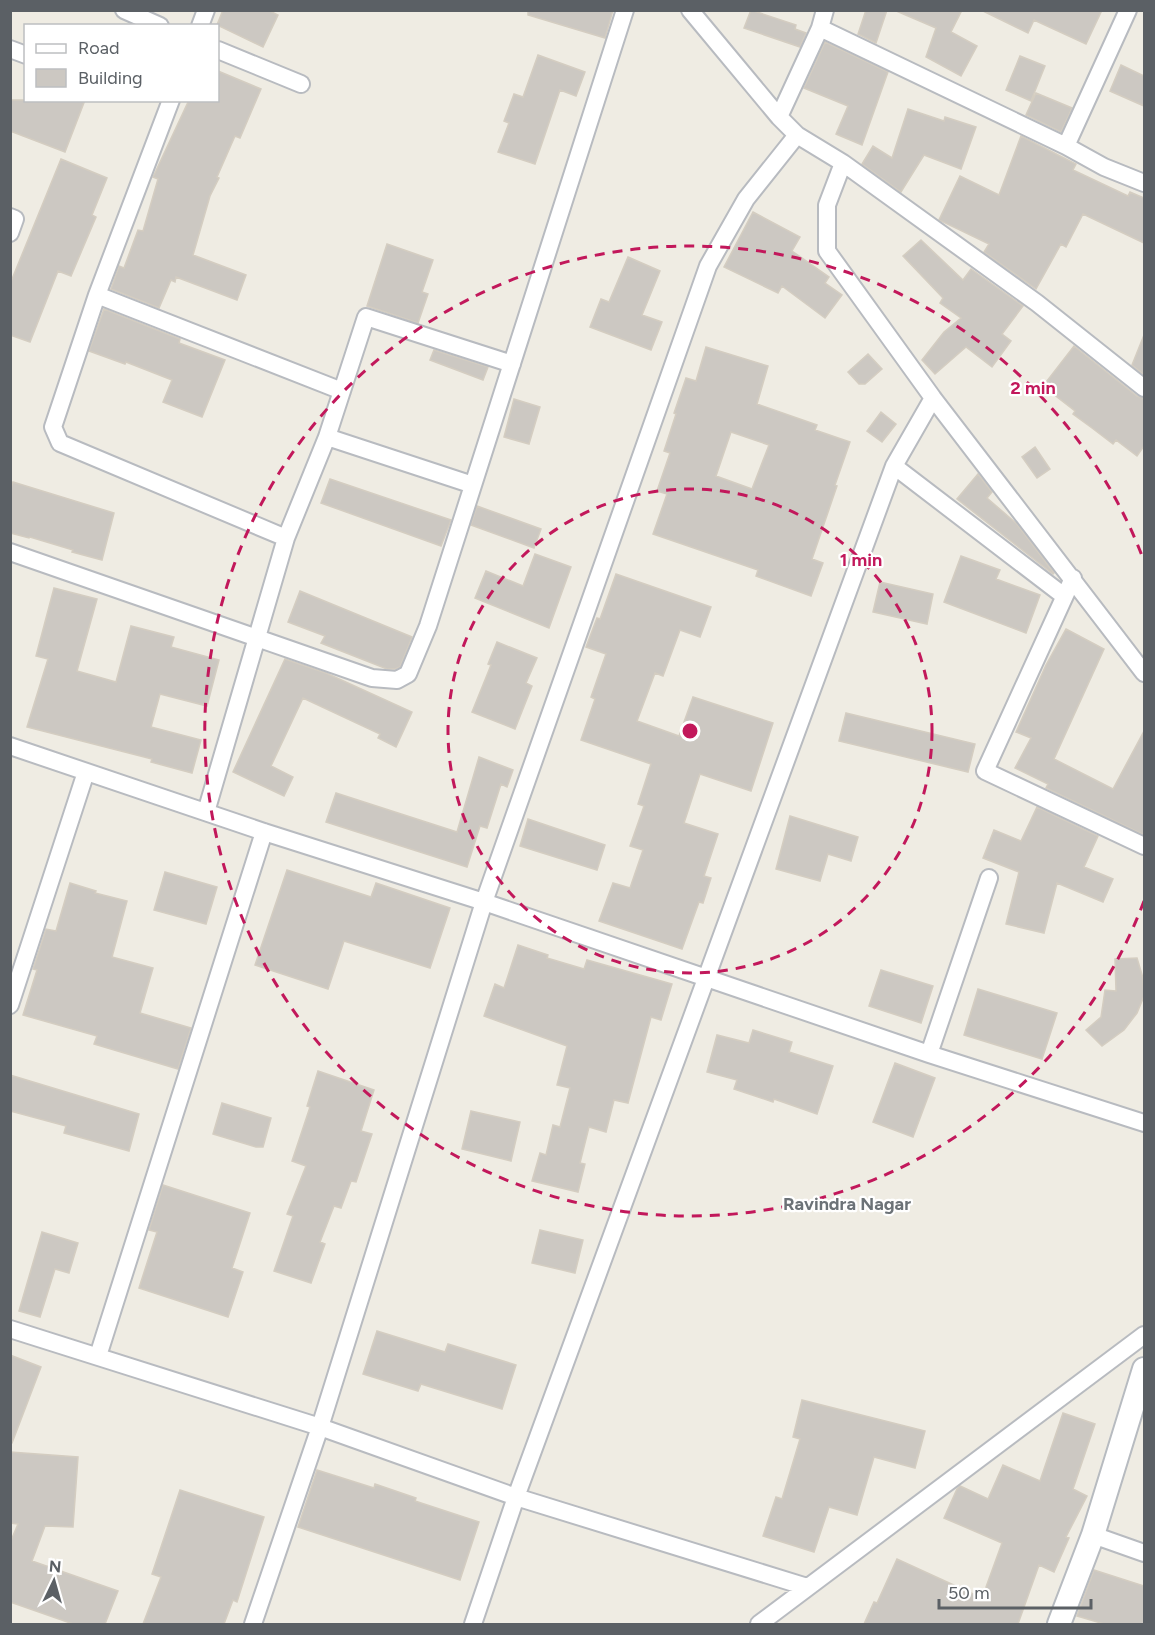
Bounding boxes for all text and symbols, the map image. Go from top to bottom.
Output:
legend [24,24,219,102]
text: Road [78,37,119,59]
text: Building [78,67,143,89]
text: 2 min [1010,377,1056,399]
text: 1 min [840,549,882,571]
centre of rings [680,721,700,741]
district label: Ravindra Nagar [783,1193,911,1215]
north arrow [24,1551,84,1611]
text: N [48,1557,62,1577]
scale bar [939,1572,1090,1610]
text: 50 m [948,1582,990,1604]

